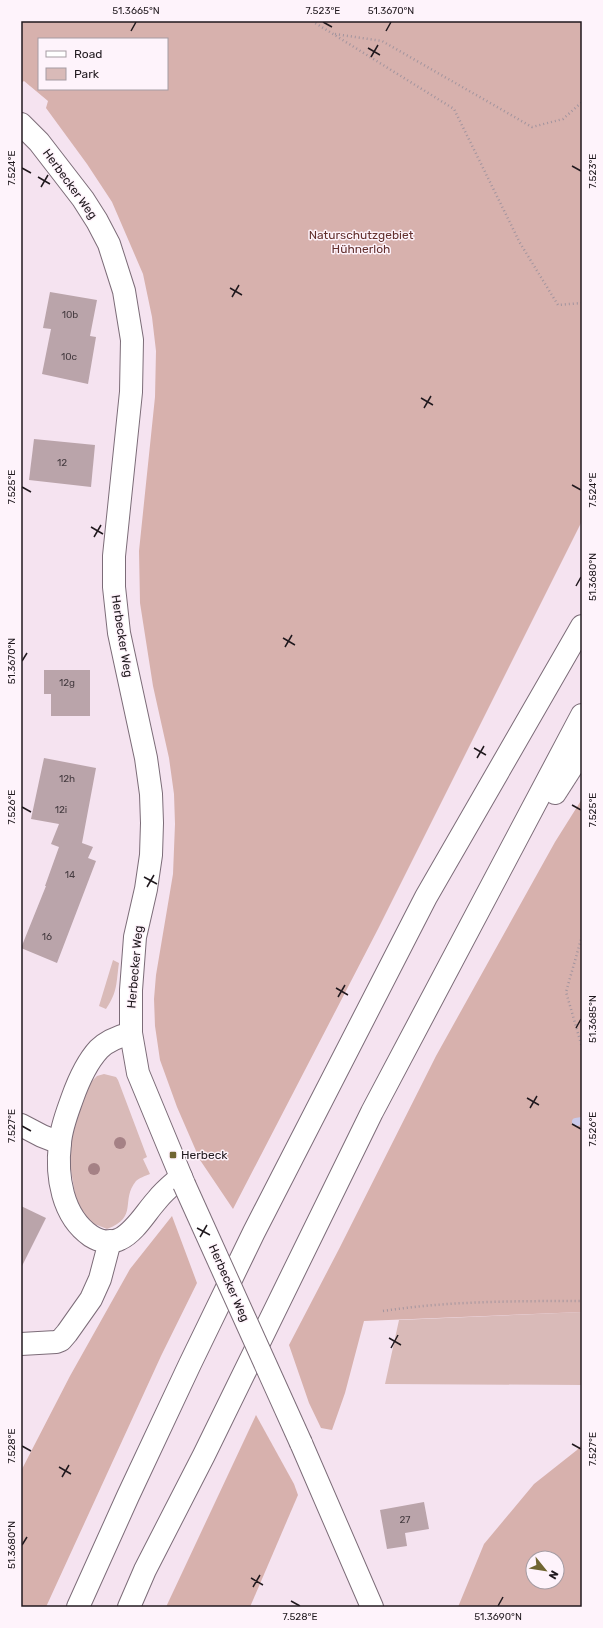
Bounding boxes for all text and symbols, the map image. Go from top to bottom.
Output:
text: 51.3665°N [112,5,160,17]
text: 7.523°E [306,5,340,17]
text: 51.3670°N [368,5,414,17]
legend [38,38,168,90]
text: Road [74,47,102,61]
text: Park [74,67,100,81]
street label: Herbecker Weg [40,146,100,222]
text: 7.524°E [6,151,18,185]
text: 7.523°E [587,154,599,188]
park label: Naturschutzgebiet Hühnerloh [309,228,414,256]
house number: 10b [62,309,78,321]
house number: 10c [61,351,78,363]
house number: 12 [57,457,67,469]
text: 7.525°E [6,470,18,504]
text: 7.524°E [587,473,599,507]
text: 51.3680°N [587,553,599,601]
street label: Herbecker Weg [109,594,135,678]
text: 51.3670°N [6,638,18,684]
house number: 12g [59,677,75,689]
house number: 12h [59,773,75,785]
text: 7.526°E [6,790,18,824]
text: 7.525°E [587,793,599,827]
house number: 12i [55,804,67,816]
house number: 14 [65,869,75,881]
street label: Herbecker Weg [124,925,146,1009]
house number: 16 [42,931,52,943]
text: 51.3685°N [587,995,599,1043]
text: 7.527°E [6,1109,18,1143]
text: 7.526°E [587,1112,599,1146]
place label: Herbeck [181,1148,228,1162]
marker: Herbeck [168,1150,178,1160]
street label: Herbecker Weg [206,1242,252,1324]
text: 7.528°E [6,1428,18,1464]
text: 7.527°E [587,1432,599,1466]
house number: 27 [400,1514,411,1526]
text: 51.3680°N [6,1521,18,1569]
north arrow [525,1550,565,1590]
text: N [546,1568,561,1581]
text: 7.528°E [282,1611,318,1623]
text: 51.3690°N [474,1611,522,1623]

